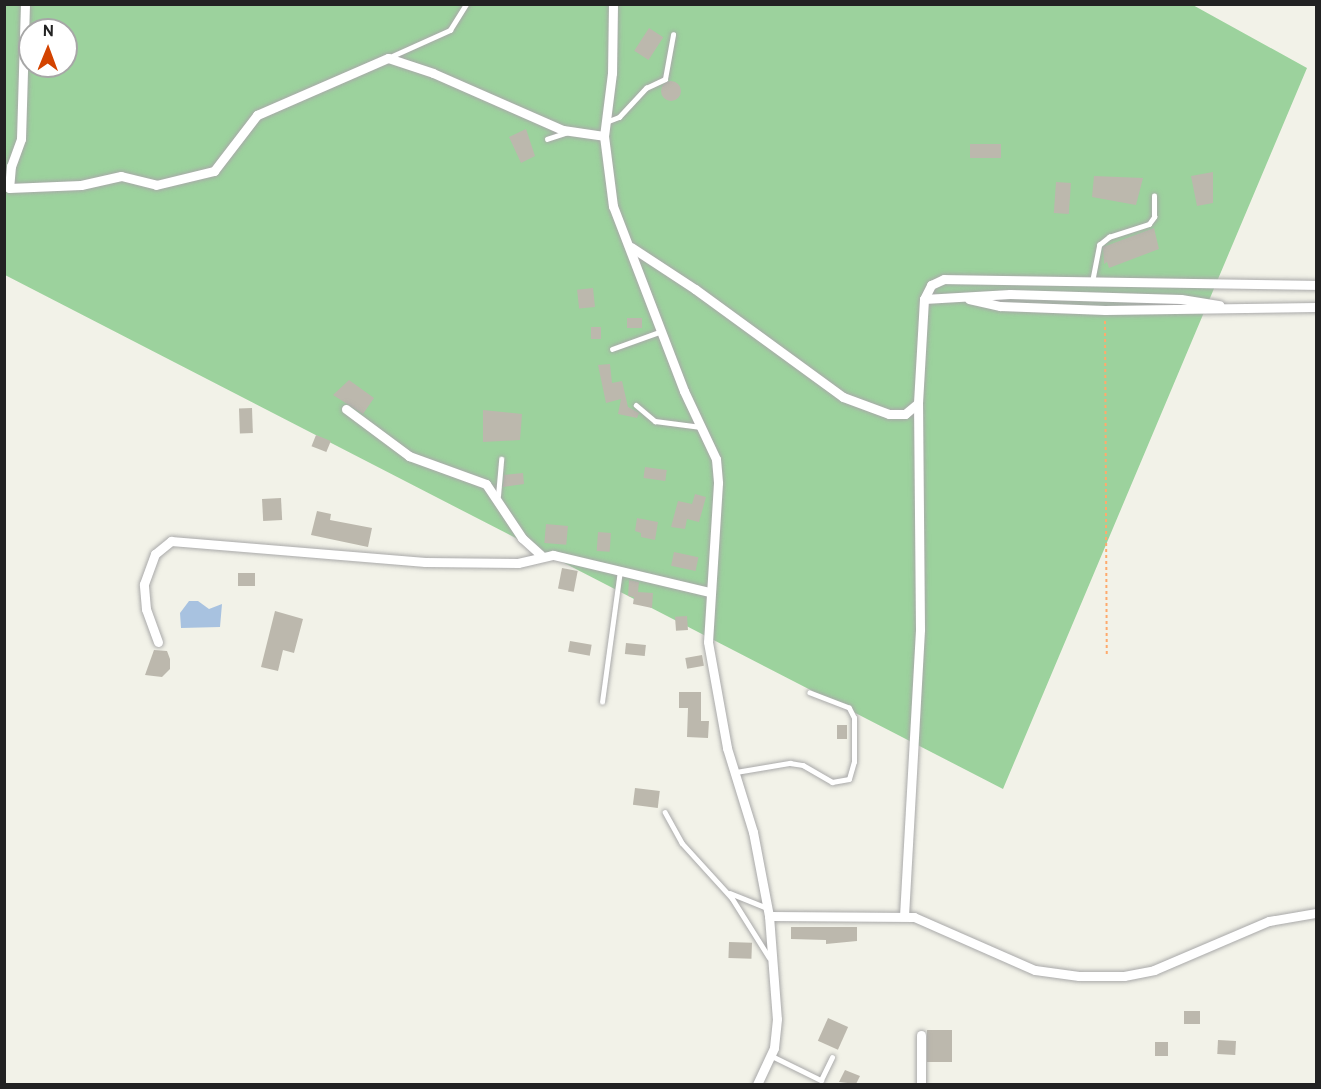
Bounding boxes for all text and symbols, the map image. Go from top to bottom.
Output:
north arrow [18,18,78,78]
text: N [42,22,54,42]

